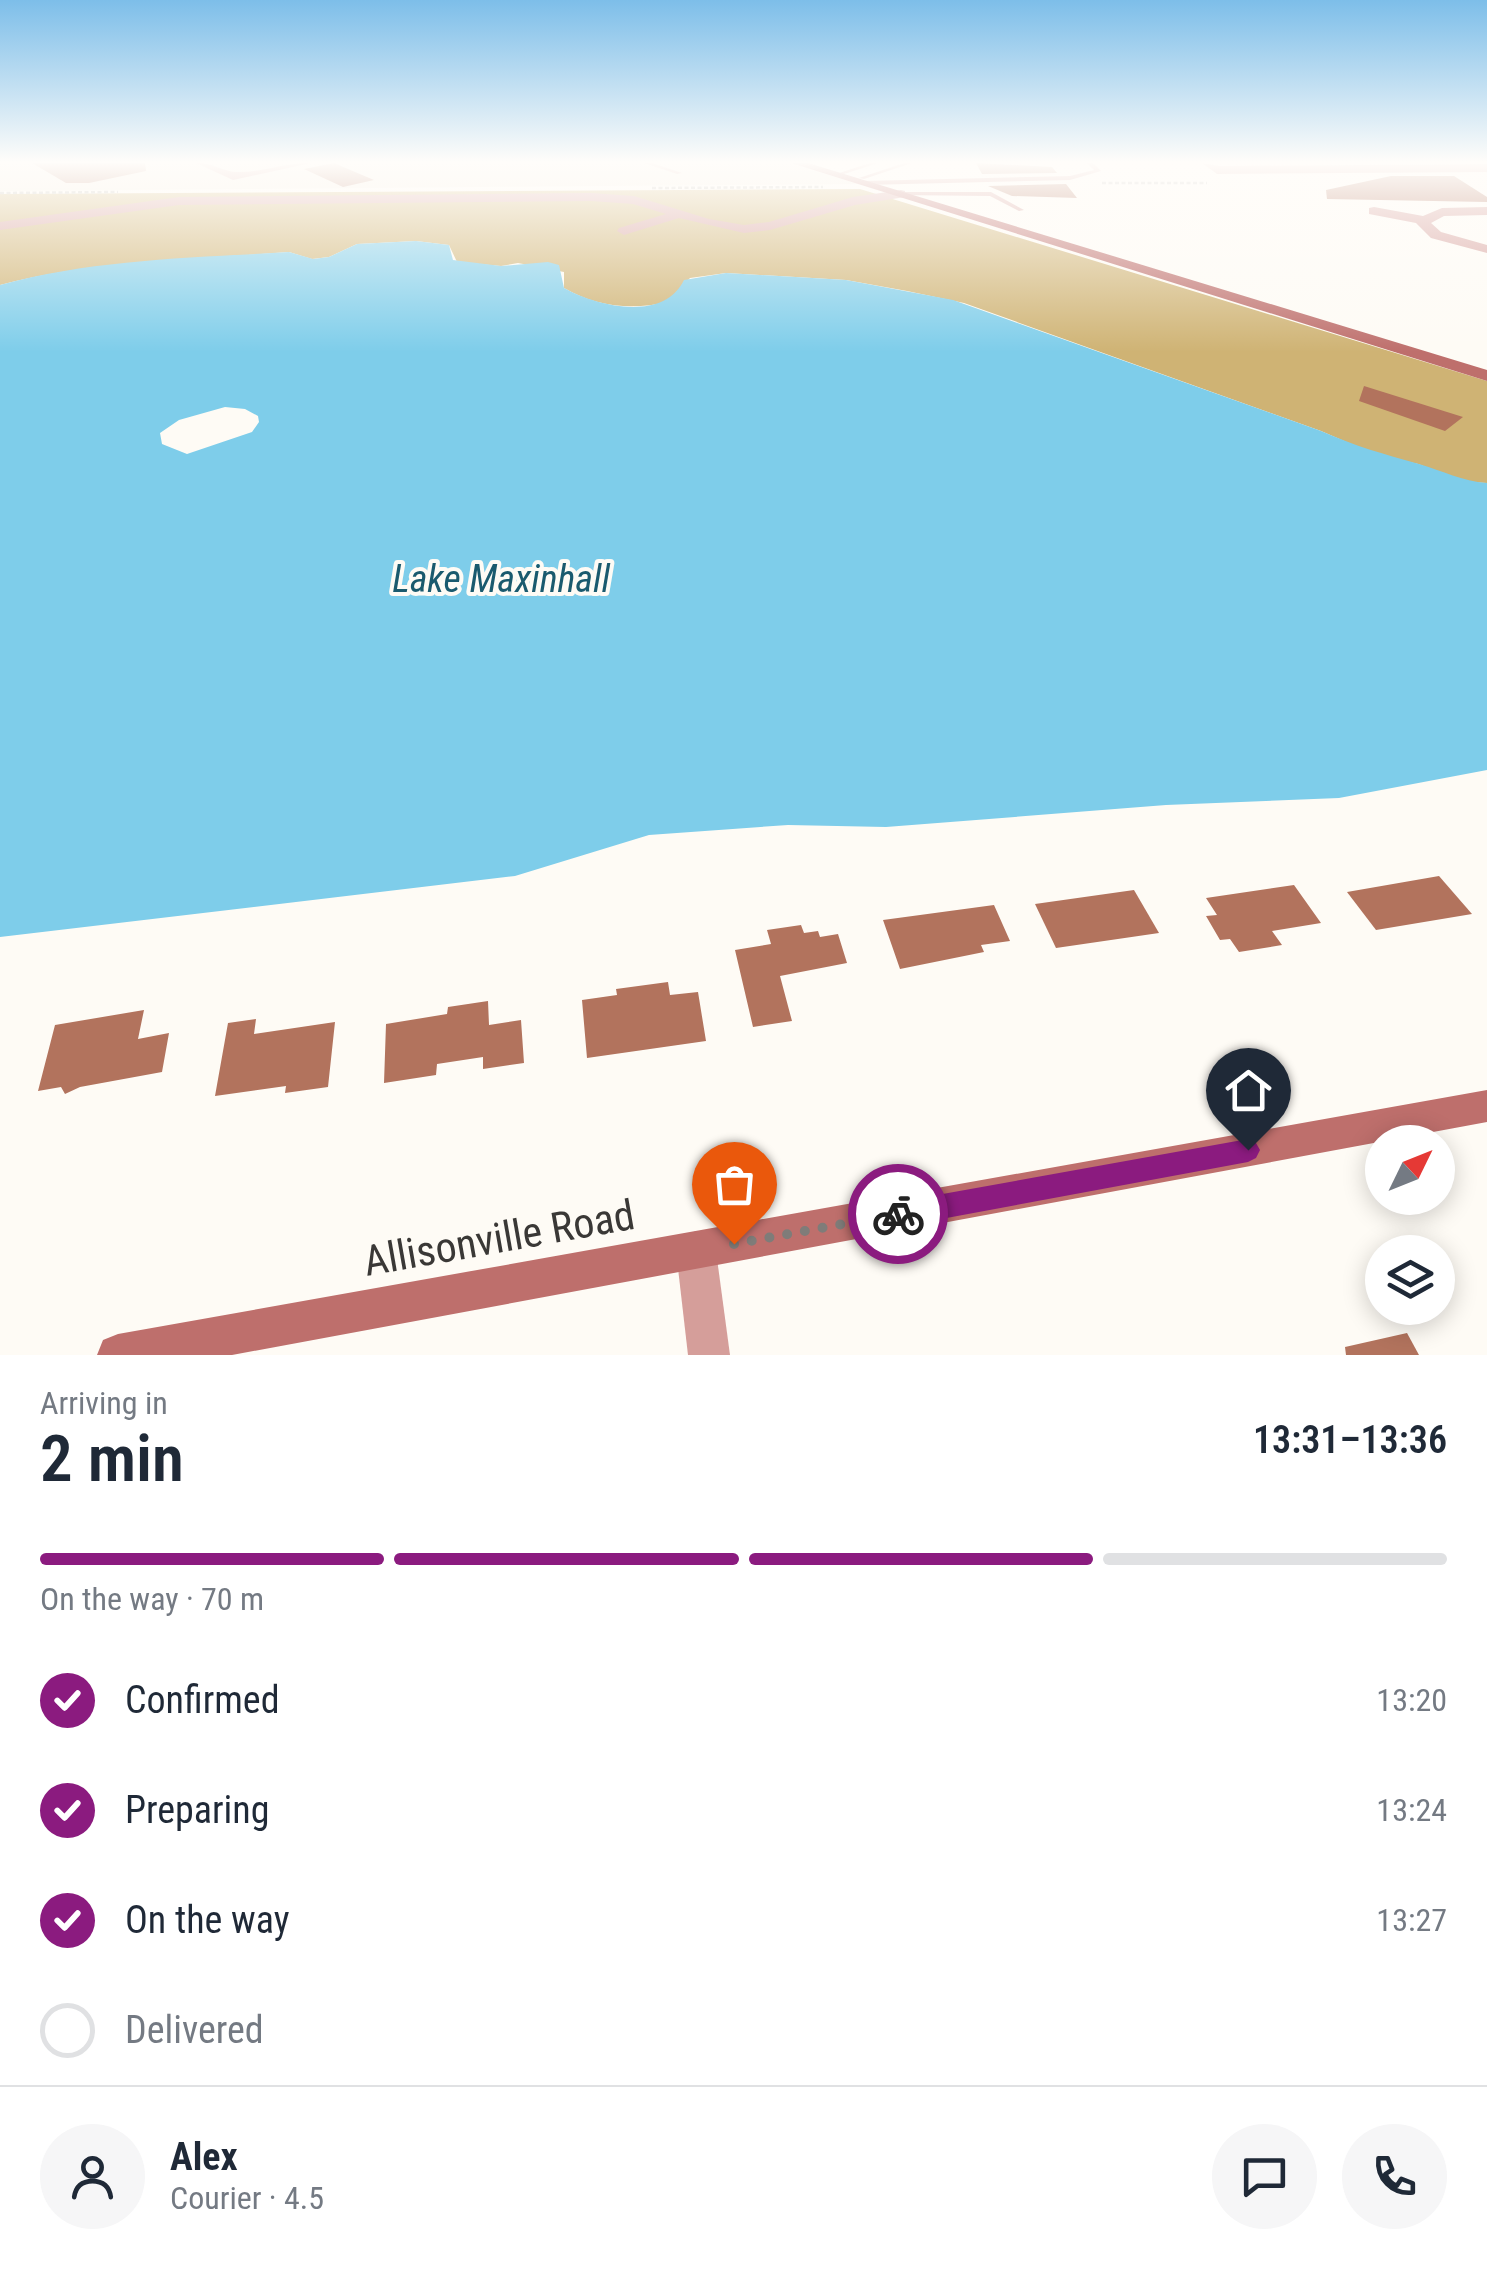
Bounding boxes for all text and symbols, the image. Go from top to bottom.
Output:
water label: Lake Maxinhall [392,557,610,601]
pin [1206,1048,1291,1151]
icon: home [1221,1063,1276,1118]
north arrow [1365,1125,1455,1215]
map controls [1365,1125,1455,1325]
pin [692,1142,777,1245]
icon: bag [707,1157,762,1212]
courier [848,1164,948,1264]
icon: bike [871,1187,926,1242]
street label: Allisonville Road [360,1190,638,1286]
button: layers [1365,1235,1455,1325]
text: Arriving in [40,1384,168,1422]
text: 13:31–13:36 [1253,1418,1447,1462]
text: 2 min [40,1421,184,1497]
text: On the way · 70 m [40,1580,264,1618]
icon: check [40,1673,95,1728]
text: Confirmed [125,1678,280,1722]
text: 13:20 [1376,1681,1447,1719]
icon: check [40,1783,95,1838]
text: Preparing [125,1788,270,1832]
text: 13:24 [1376,1791,1447,1829]
icon: check [40,1893,95,1948]
text: On the way [125,1898,290,1942]
text: 13:27 [1376,1901,1447,1939]
text: Delivered [125,2008,264,2052]
button: person [40,2124,145,2229]
button: chat [1212,2124,1317,2229]
button: phone [1342,2124,1447,2229]
text: Alex [170,2135,238,2179]
text: Courier · 4.5 [170,2179,324,2217]

